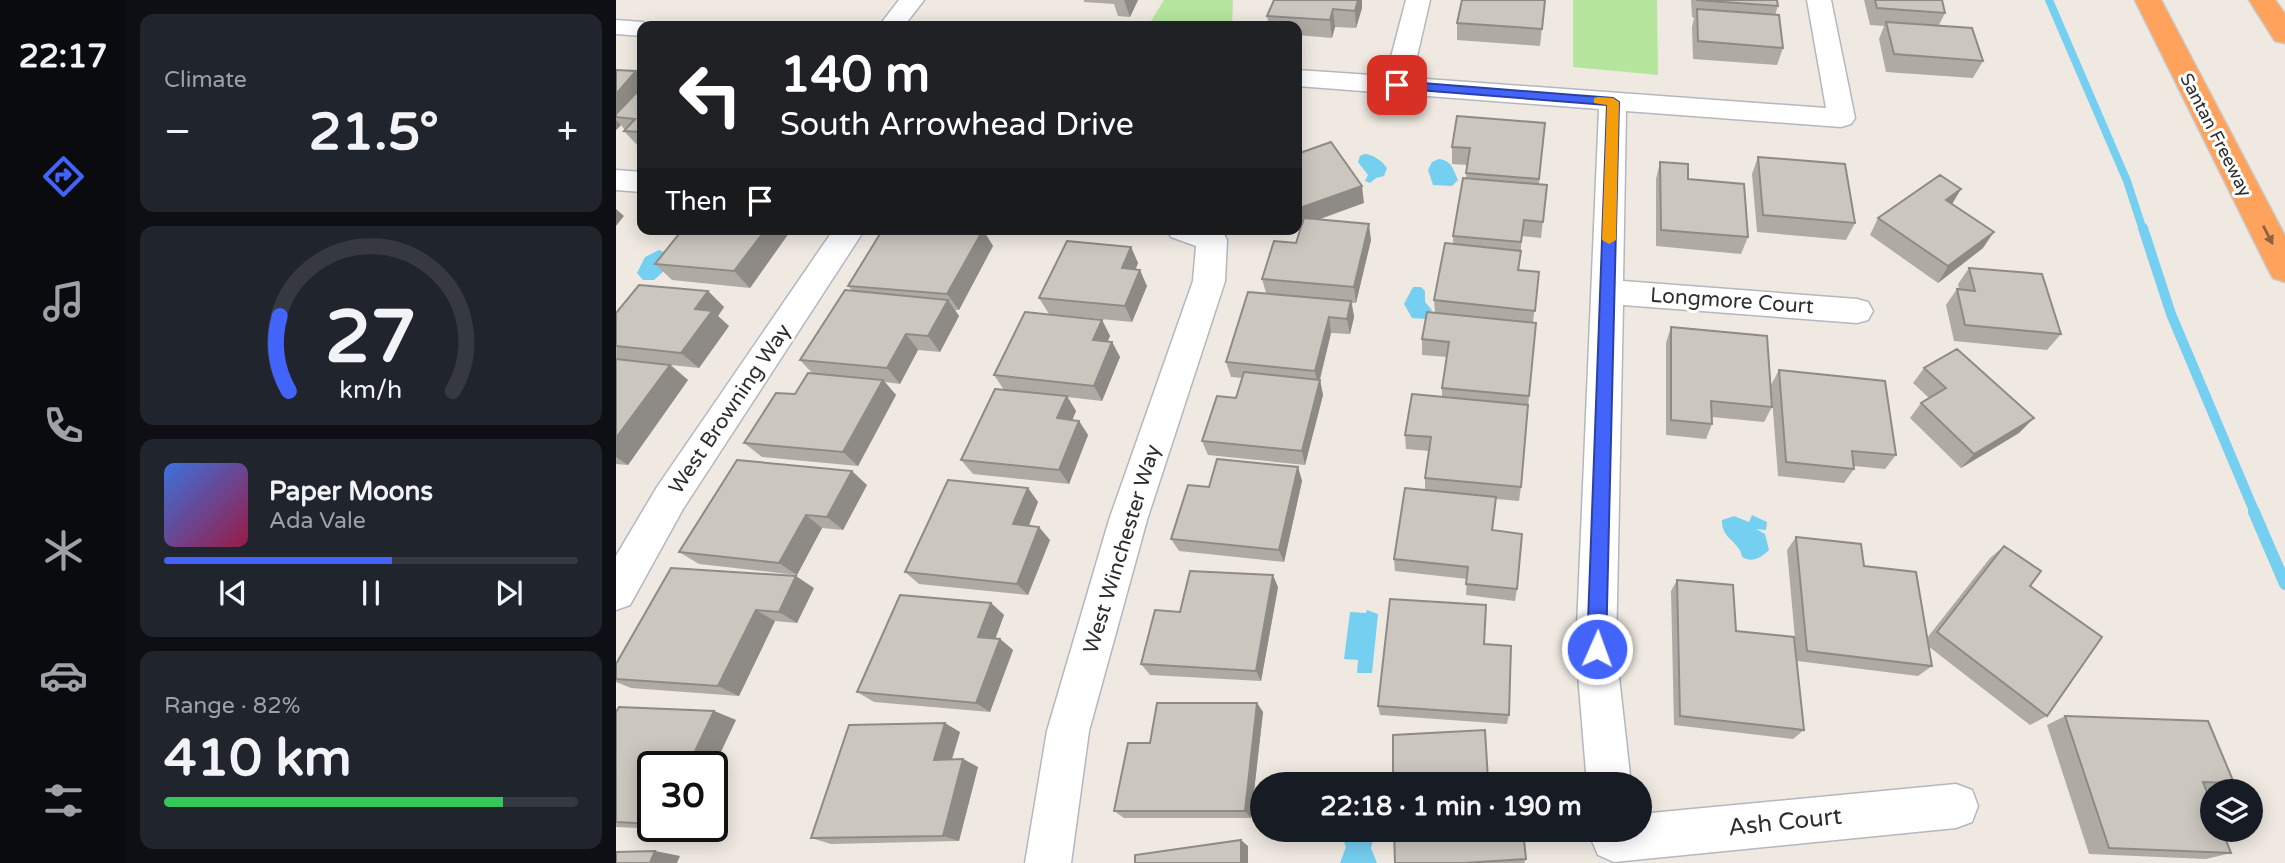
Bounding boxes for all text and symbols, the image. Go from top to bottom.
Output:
text: 22:17 [19,38,107,76]
text: 140 m [780,46,930,105]
icon: left [665,49,756,140]
pin [1367,55,1427,115]
text: Climate [164,66,247,94]
icon: arrive [1378,66,1416,104]
street label: Santan Freeway [2175,70,2257,201]
text: 21.5° [309,101,439,164]
text: South Arrowhead Drive [780,106,1134,144]
text: − [164,109,191,155]
text: + [557,109,578,155]
icon: directions [39,152,88,201]
icon: arrive [741,182,779,220]
text: Then [665,186,727,217]
one-way arrow [2262,225,2273,245]
icon: music [39,277,88,326]
street label: Longmore Court [1649,283,1815,319]
text: 27 [325,295,417,383]
street label: West Browning Way [664,319,796,499]
text: km/h [340,375,402,405]
icon: phone [39,401,88,450]
street label: West Winchester Way [1078,442,1166,656]
text: Paper Moons [269,476,433,507]
text: Ada Vale [269,507,366,535]
icon: climate [39,526,88,575]
icon: previous [214,574,252,612]
icon: pause [352,574,390,612]
icon: next [490,574,528,612]
position arrow [1560,612,1634,686]
icon: car [39,651,88,700]
text: Range · 82% [164,692,300,720]
text: 410 km [164,727,352,790]
speed limit sign: 30 [637,751,728,842]
icon: filters [39,776,88,825]
map controls [2200,779,2263,842]
button: layers [2200,779,2263,842]
text: 22:18 · 1 min · 190 m [1320,791,1582,822]
street label: Ash Court [1727,802,1843,842]

